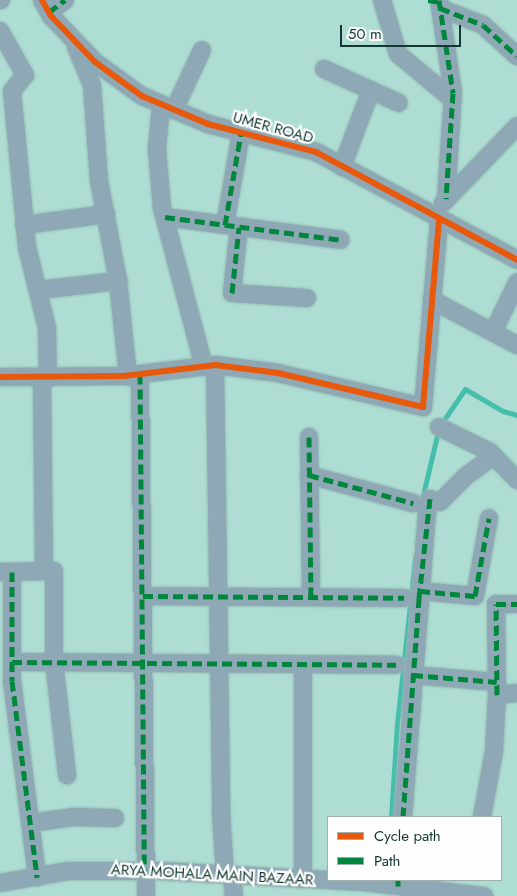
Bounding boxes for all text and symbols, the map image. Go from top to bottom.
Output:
scale bar [342,15,463,47]
text: 50 m [348,23,382,45]
street label: UMER ROAD [231,109,315,147]
legend [327,816,502,881]
text: Cycle path [374,825,441,847]
text: Path [374,850,400,872]
street label: ARYA MOHALA MAIN BAZAAR [110,861,314,889]

